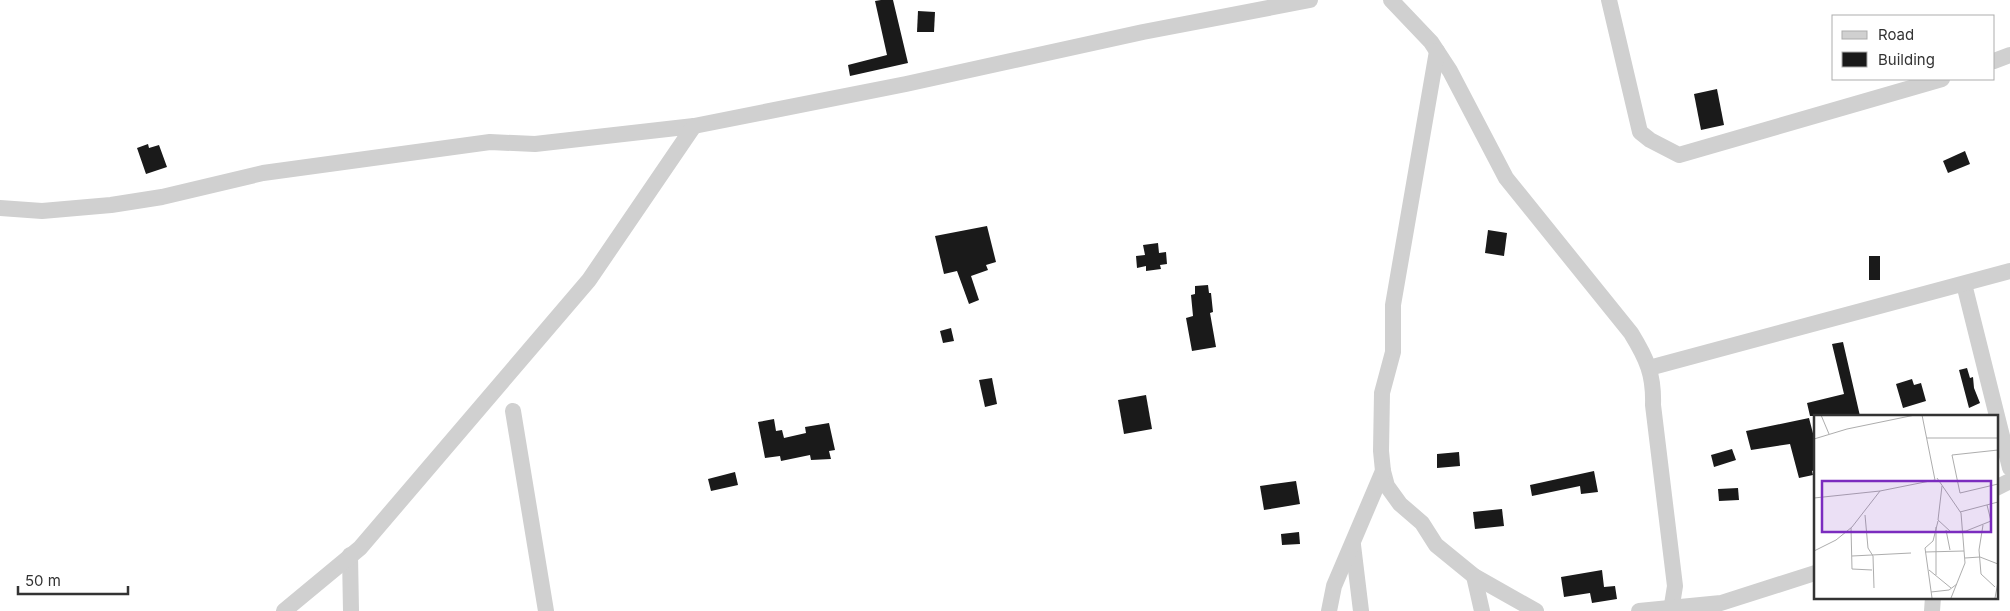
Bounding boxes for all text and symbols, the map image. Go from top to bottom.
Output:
legend [1832,15,1995,80]
text: Road [1878,25,1914,44]
text: Building [1878,50,1935,69]
inset map [1814,415,1998,598]
scale bar [18,564,128,596]
text: 50 m [25,571,61,590]

